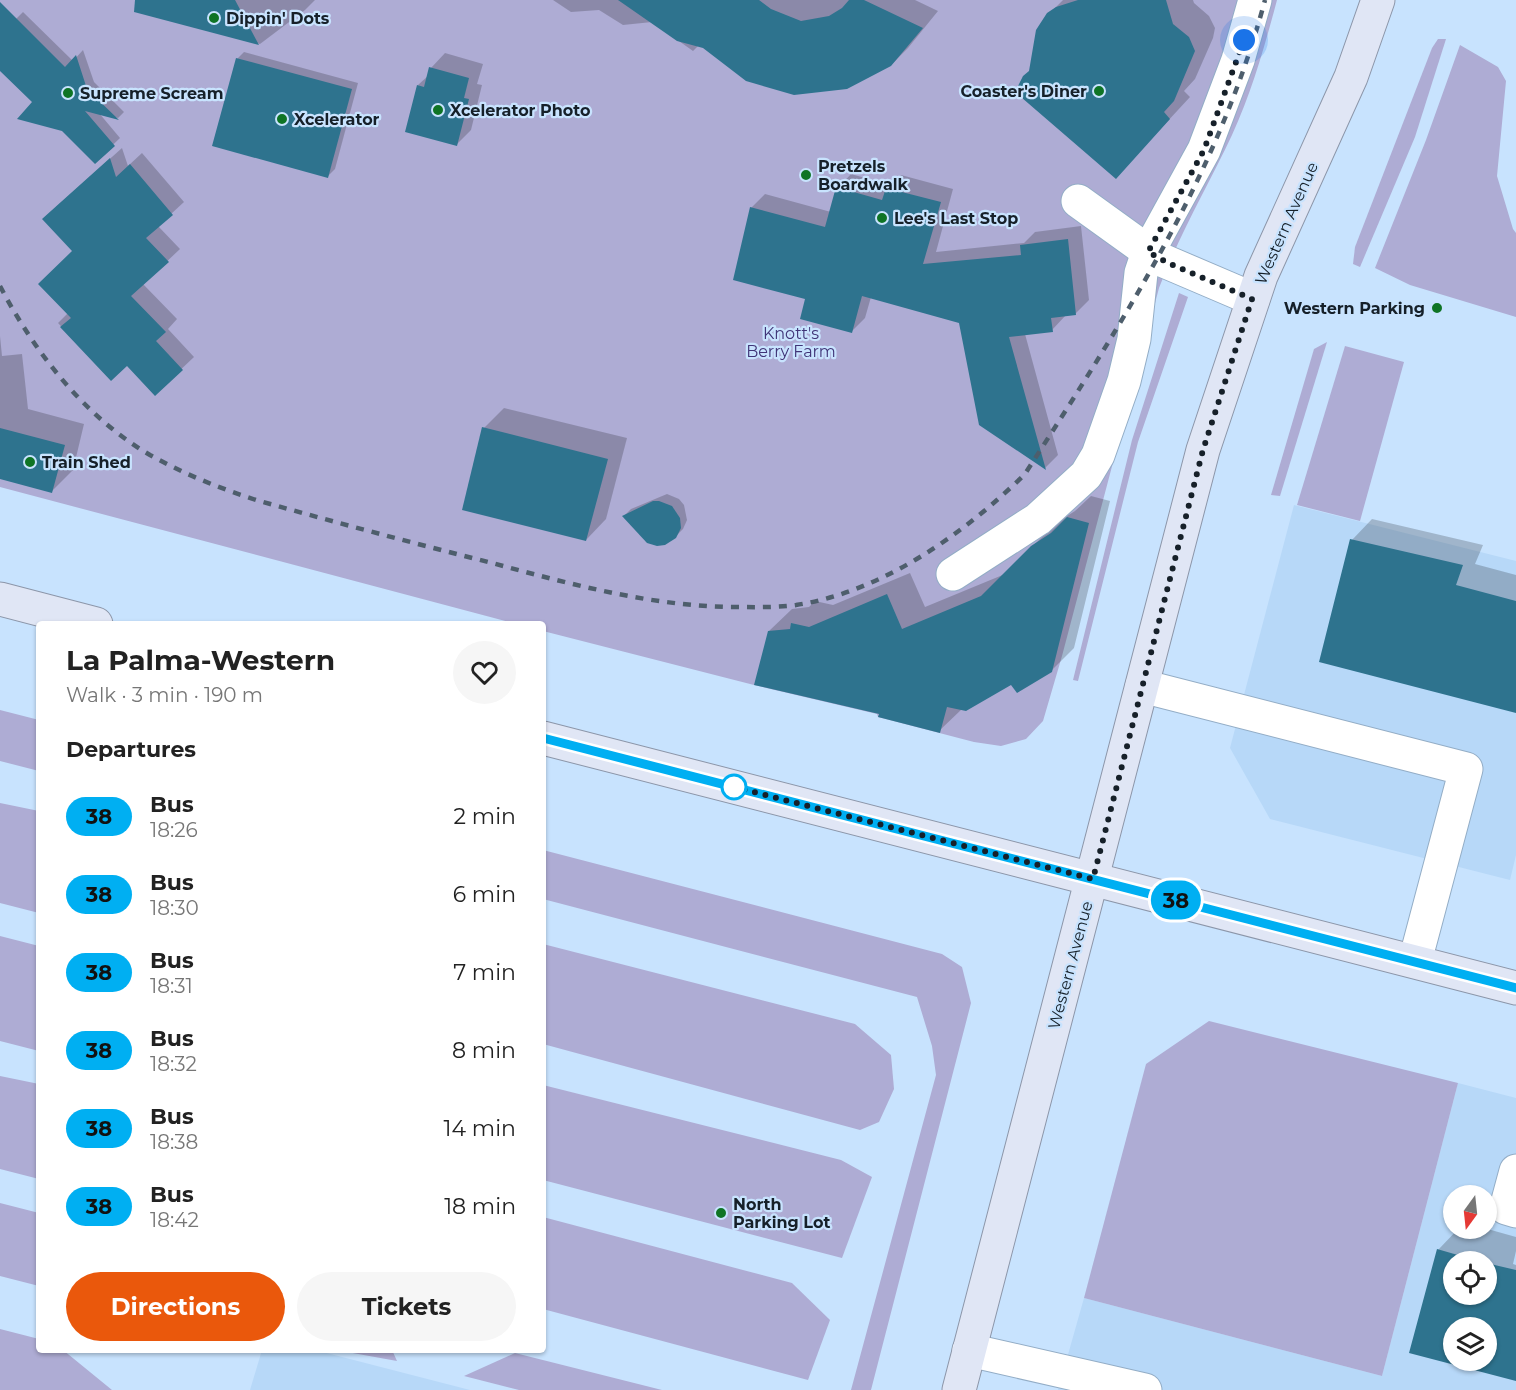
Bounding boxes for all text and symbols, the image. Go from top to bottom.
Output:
place label: Dippin' Dots [226,9,330,28]
marker: Dippin' Dots [207,11,221,25]
your location [1229,25,1259,55]
place label: Coaster's Diner [960,82,1087,101]
place label: Supreme Scream [80,84,224,103]
marker: Coaster's Diner [1092,84,1106,98]
marker: Supreme Scream [61,86,75,100]
place label: Xcelerator Photo [450,101,591,120]
marker: Xcelerator Photo [431,103,445,117]
place label: Xcelerator [294,110,380,129]
marker: Xcelerator [275,112,289,126]
place label: Pretzels Boardwalk [818,157,909,194]
street label: Western Avenue [1251,159,1322,287]
marker: Pretzels Boardwalk [799,168,813,182]
place label: Lee's Last Stop [894,209,1018,228]
marker: Lee's Last Stop [875,211,889,225]
place label: Western Parking [1284,299,1425,318]
marker: Western Parking [1430,301,1444,315]
park label: Knott's Berry Farm [746,324,836,361]
place label: Train Shed [42,453,131,472]
marker: Train Shed [23,455,37,469]
button: heart [453,641,516,704]
text: La Palma-Western [66,643,335,677]
text: Walk · 3 min · 190 m [66,683,263,707]
text: Departures [66,736,196,763]
unlabelled marker [721,774,747,800]
text: Bus [150,791,194,818]
text: 2 min [454,803,516,830]
text: 38 [86,804,112,829]
text: 18:26 [150,818,198,842]
text: Bus [150,869,194,896]
line badge: 38 [1149,880,1203,920]
text: 6 min [453,881,516,908]
text: 38 [86,882,112,907]
text: 38 [1163,888,1189,913]
text: 18:30 [150,896,199,920]
street label: Western Avenue [1044,899,1097,1031]
text: Bus [150,947,194,974]
text: 7 min [453,959,516,986]
text: 38 [86,960,112,985]
text: 18:31 [150,974,193,998]
text: Bus [150,1025,194,1052]
text: 8 min [452,1037,516,1064]
text: 38 [86,1038,112,1063]
text: 18:32 [150,1052,197,1076]
text: Bus [150,1103,194,1130]
text: 14 min [444,1115,516,1142]
text: 38 [86,1116,112,1141]
text: 18:38 [150,1130,198,1154]
text: Bus [150,1181,194,1208]
north arrow [1443,1185,1497,1239]
map controls [1443,1185,1497,1371]
text: 18 min [444,1193,516,1220]
text: 38 [86,1194,112,1219]
place label: North Parking Lot [733,1195,830,1232]
marker: North Parking Lot [714,1206,728,1220]
text: 18:42 [150,1208,199,1232]
button: locate [1443,1251,1497,1305]
button: Directions [66,1272,285,1341]
button: Tickets [297,1272,516,1341]
button: layers [1443,1317,1497,1371]

